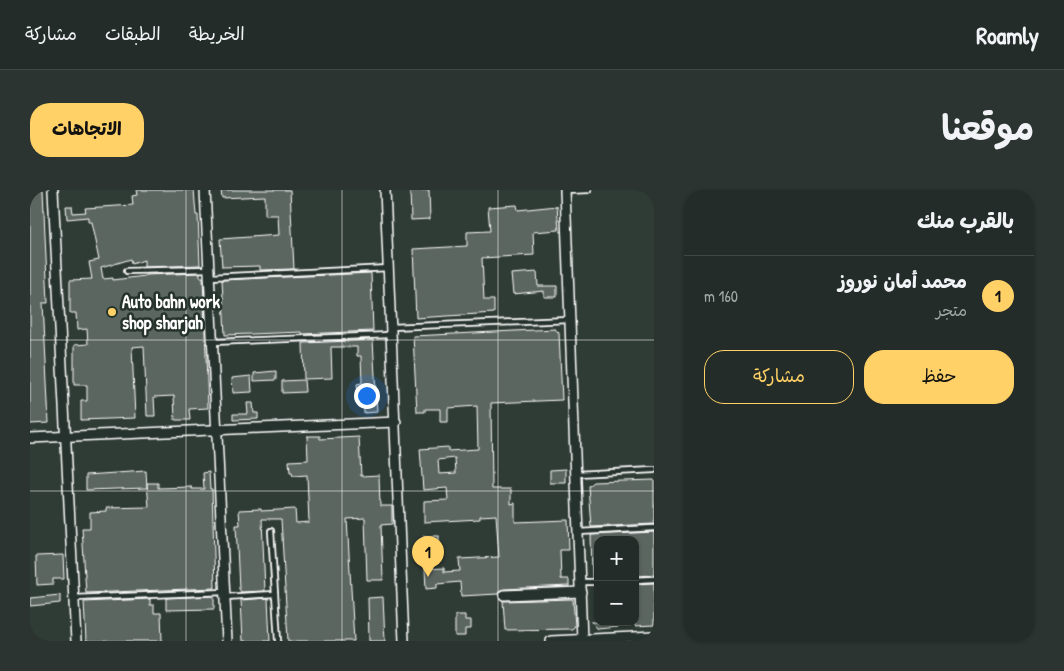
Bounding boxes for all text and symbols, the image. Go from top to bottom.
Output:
text: Roamly [976,19,1039,51]
text: مشاركة [25,21,77,46]
text: الطبقات [105,21,161,46]
text: الخريطة [189,21,245,46]
button: الاتجاهات [30,103,144,157]
text: موقعنا [941,104,1034,151]
text: بالقرب منك [917,206,1014,235]
text: محمد أمان نوروز [838,268,967,294]
text: 160 m [704,285,738,307]
text: 1 [995,285,1001,307]
place label: Auto bahn work shop sharjah [122,289,220,336]
text: متجر [936,299,967,321]
marker: Auto bahn work shop sharjah [106,306,118,318]
button: مشاركة [704,350,854,404]
button: حفظ [864,350,1014,404]
your location [354,383,380,409]
pin: 1 [412,536,444,577]
map controls [594,536,639,626]
button: + [594,536,639,581]
button: − [594,581,639,626]

